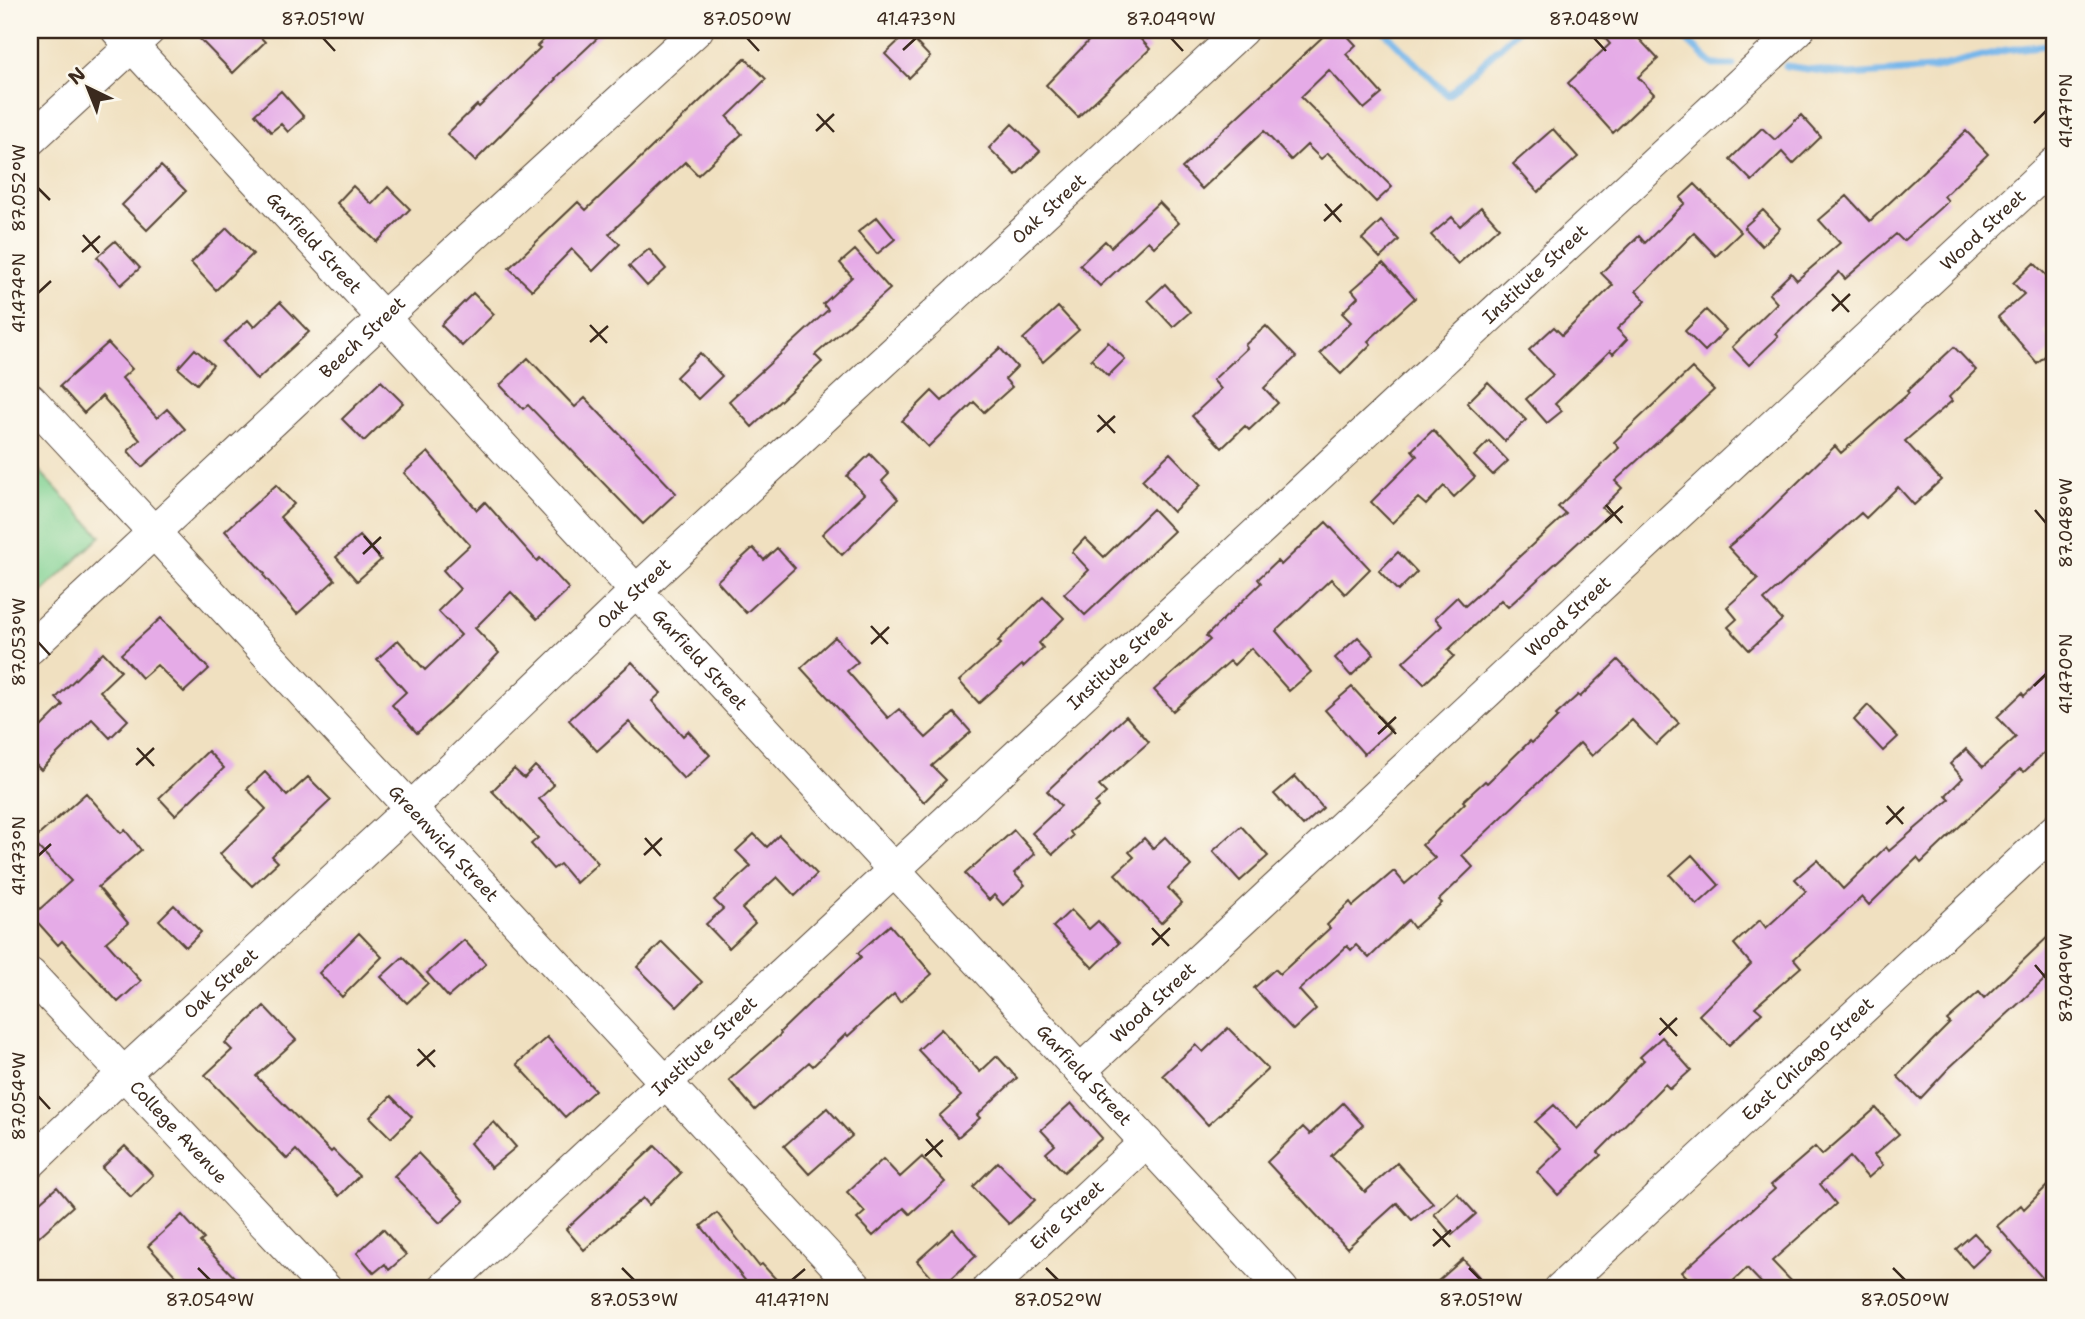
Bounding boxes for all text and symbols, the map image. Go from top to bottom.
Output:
text: 87.051°W [281,7,365,31]
text: 87.050°W [703,7,791,31]
text: 41.473°N [876,7,956,31]
text: 87.049°W [1126,7,1216,31]
text: 87.048°W [1549,7,1639,31]
north arrow [52,52,122,122]
text: N [63,62,91,90]
text: 41.471°N [2054,73,2078,149]
text: 87.052°W [7,144,31,232]
street label: Oak Street [1006,168,1091,249]
street label: Wood Street [1935,184,2031,276]
street label: Garfield Street [261,187,367,299]
street label: Institute Street [1477,219,1593,329]
text: 41.474°N [7,253,31,333]
street label: Beech Street [314,291,411,384]
text: 87.048°W [2054,478,2078,568]
street label: Oak Street [592,553,676,634]
street label: Wood Street [1520,570,1616,662]
text: 87.053°W [7,598,31,686]
street label: Garfield Street [647,604,753,716]
street label: Institute Street [1062,605,1178,715]
text: 41.470°N [2054,634,2078,714]
street label: Greenwich Street [383,780,504,907]
text: 41.473°N [7,816,31,896]
text: 87.049°W [2054,933,2078,1023]
street label: Oak Street [178,943,263,1024]
street label: Wood Street [1105,957,1201,1049]
street label: Institute Street [647,991,763,1101]
street label: East Chicago Street [1737,992,1879,1126]
street label: Garfield Street [1031,1019,1137,1131]
text: 87.054°W [7,1052,31,1140]
street label: College Avenue [124,1075,233,1189]
street label: Erie Street [1025,1175,1109,1256]
text: 87.054°W [166,1288,254,1312]
text: 87.053°W [590,1288,678,1312]
text: 41.471°N [754,1288,830,1312]
text: 87.052°W [1014,1288,1102,1312]
text: 87.051°W [1439,1288,1523,1312]
text: 87.050°W [1861,1288,1949,1312]

